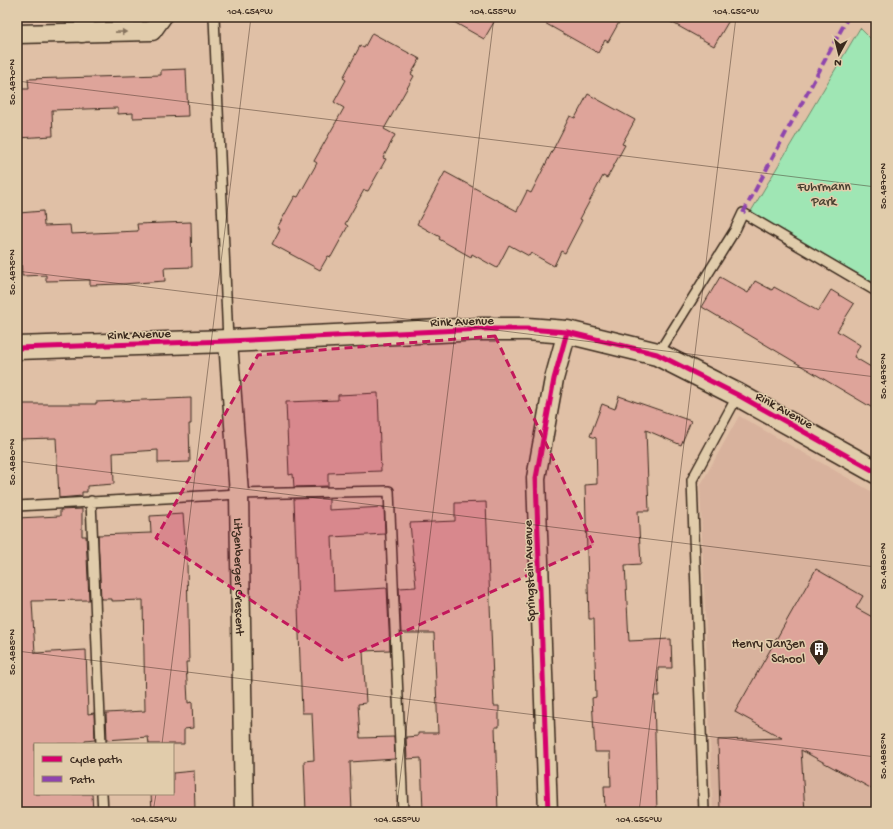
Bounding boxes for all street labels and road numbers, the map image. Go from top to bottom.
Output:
street label: Rink Avenue [430,314,495,331]
street label: Rink Avenue [107,327,172,344]
street label: Rink Avenue [752,389,816,433]
street label: Litzenberger Crescent [229,518,246,637]
street label: Springstein Avenue [521,520,540,622]

